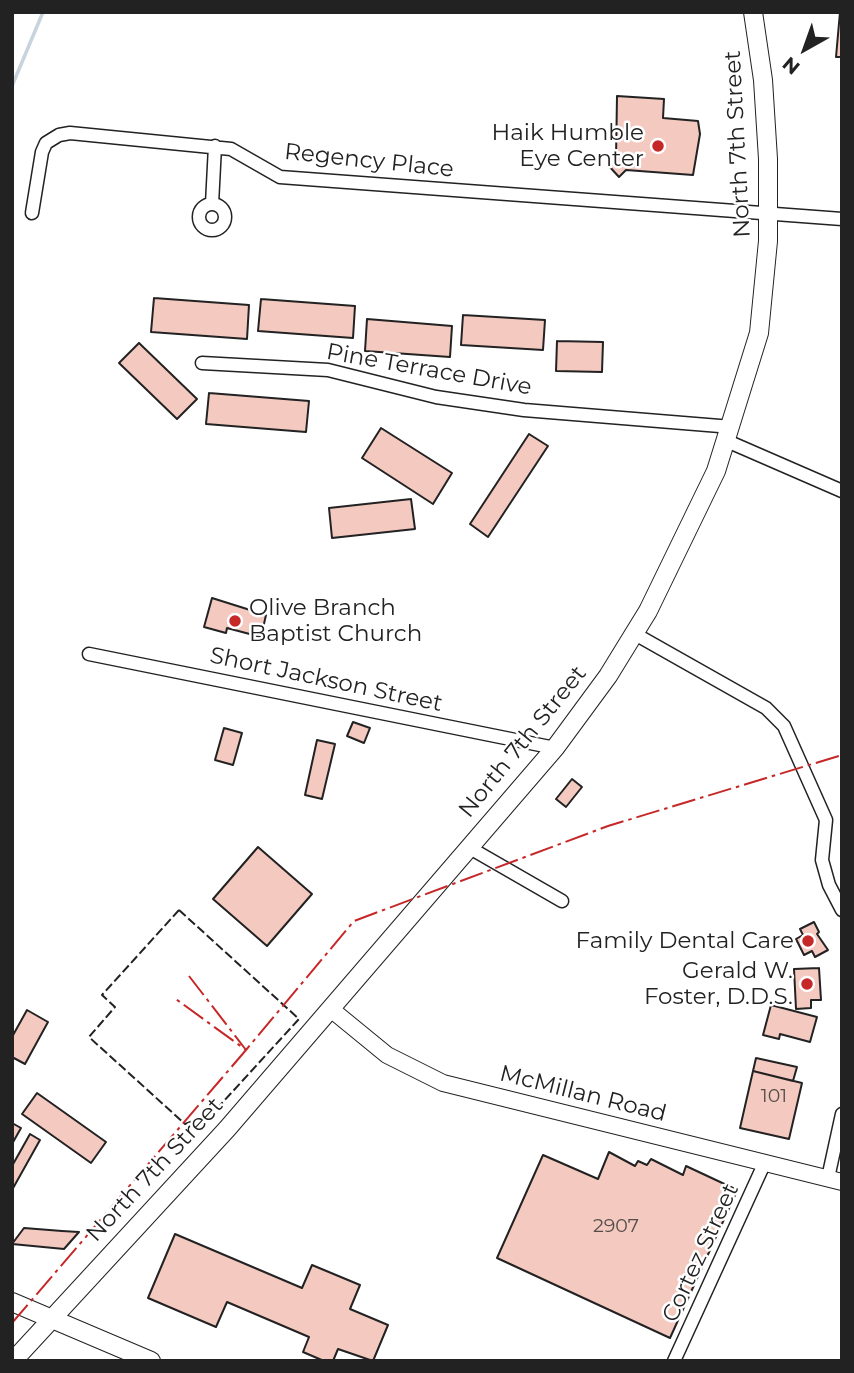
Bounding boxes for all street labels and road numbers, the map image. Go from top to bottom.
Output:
street label: North 7th Street [719,50,757,238]
street label: Regency Place [283,138,455,184]
street label: Pine Terrace Drive [324,338,534,402]
street label: Short Jackson Street [207,642,445,718]
street label: North 7th Street [453,661,593,823]
street label: McMillan Road [497,1060,669,1128]
street label: North 7th Street [81,1092,229,1248]
street label: Cortez Street [657,1179,745,1327]

